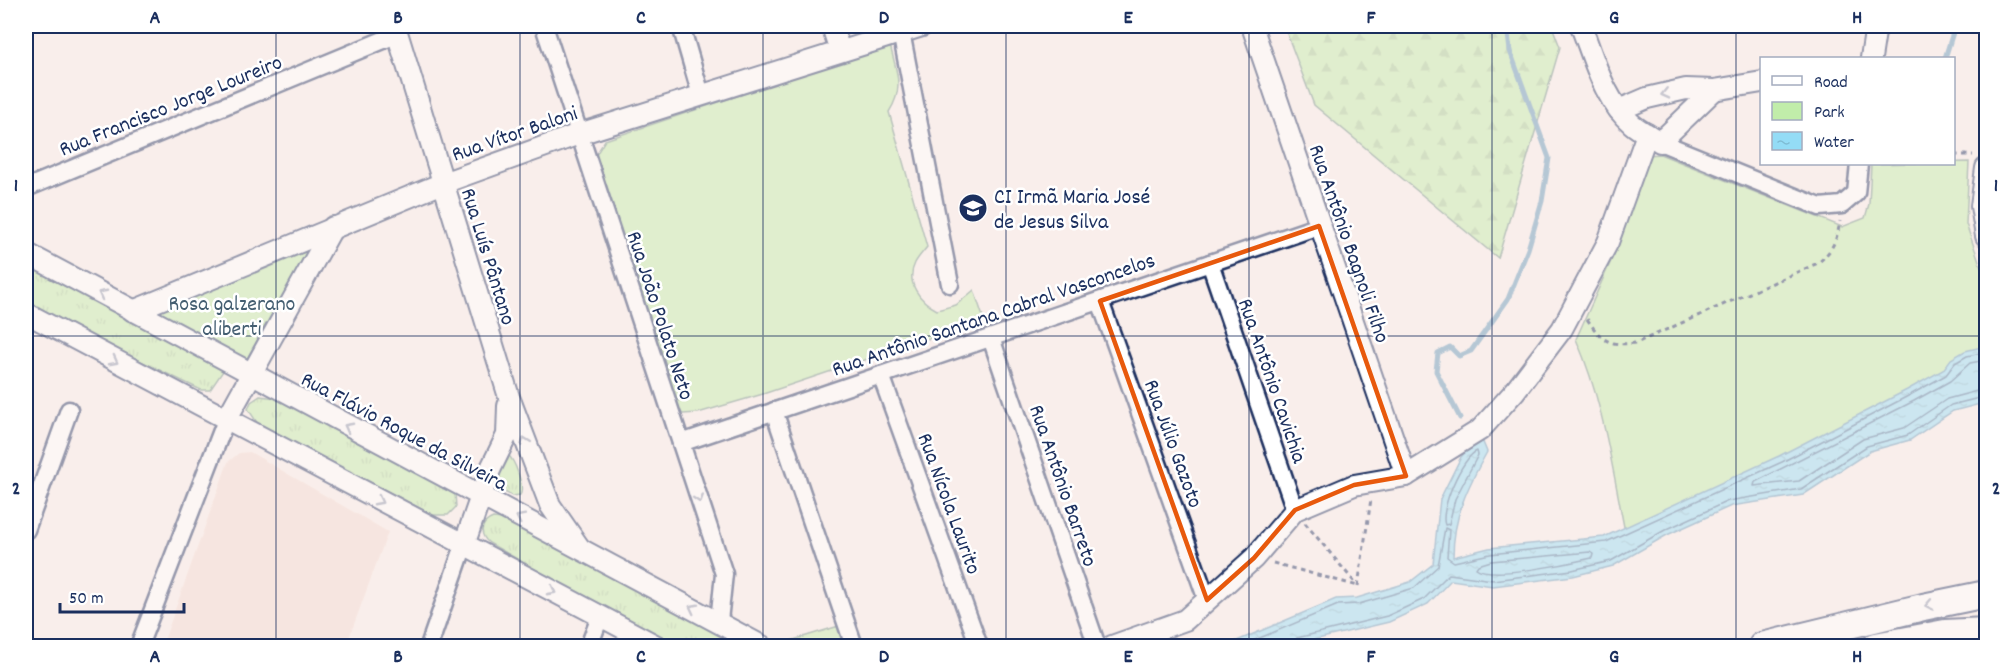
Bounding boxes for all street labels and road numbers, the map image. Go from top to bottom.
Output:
street label: Rua Francisco Jorge Loureiro [55,48,288,166]
street label: Rua Vítor Baloni [448,99,582,171]
street label: Rua Antônio Bagnoli Filho [1299,141,1396,348]
street label: Rua Luís Pântano [451,185,522,329]
street label: Rua João Polato Neto [617,228,701,405]
street label: Rua Antônio Santana Cabral Vasconcelos [828,246,1160,386]
street label: Rua Antônio Cavichia [1228,295,1314,468]
street label: Rua Flávio Roque da Silveira [294,365,513,501]
street label: Rua Júlio Gazoto [1134,376,1209,513]
street label: Rua Antônio Barreto [1019,401,1104,571]
street label: Rua Nícola Laurito [908,429,988,579]

